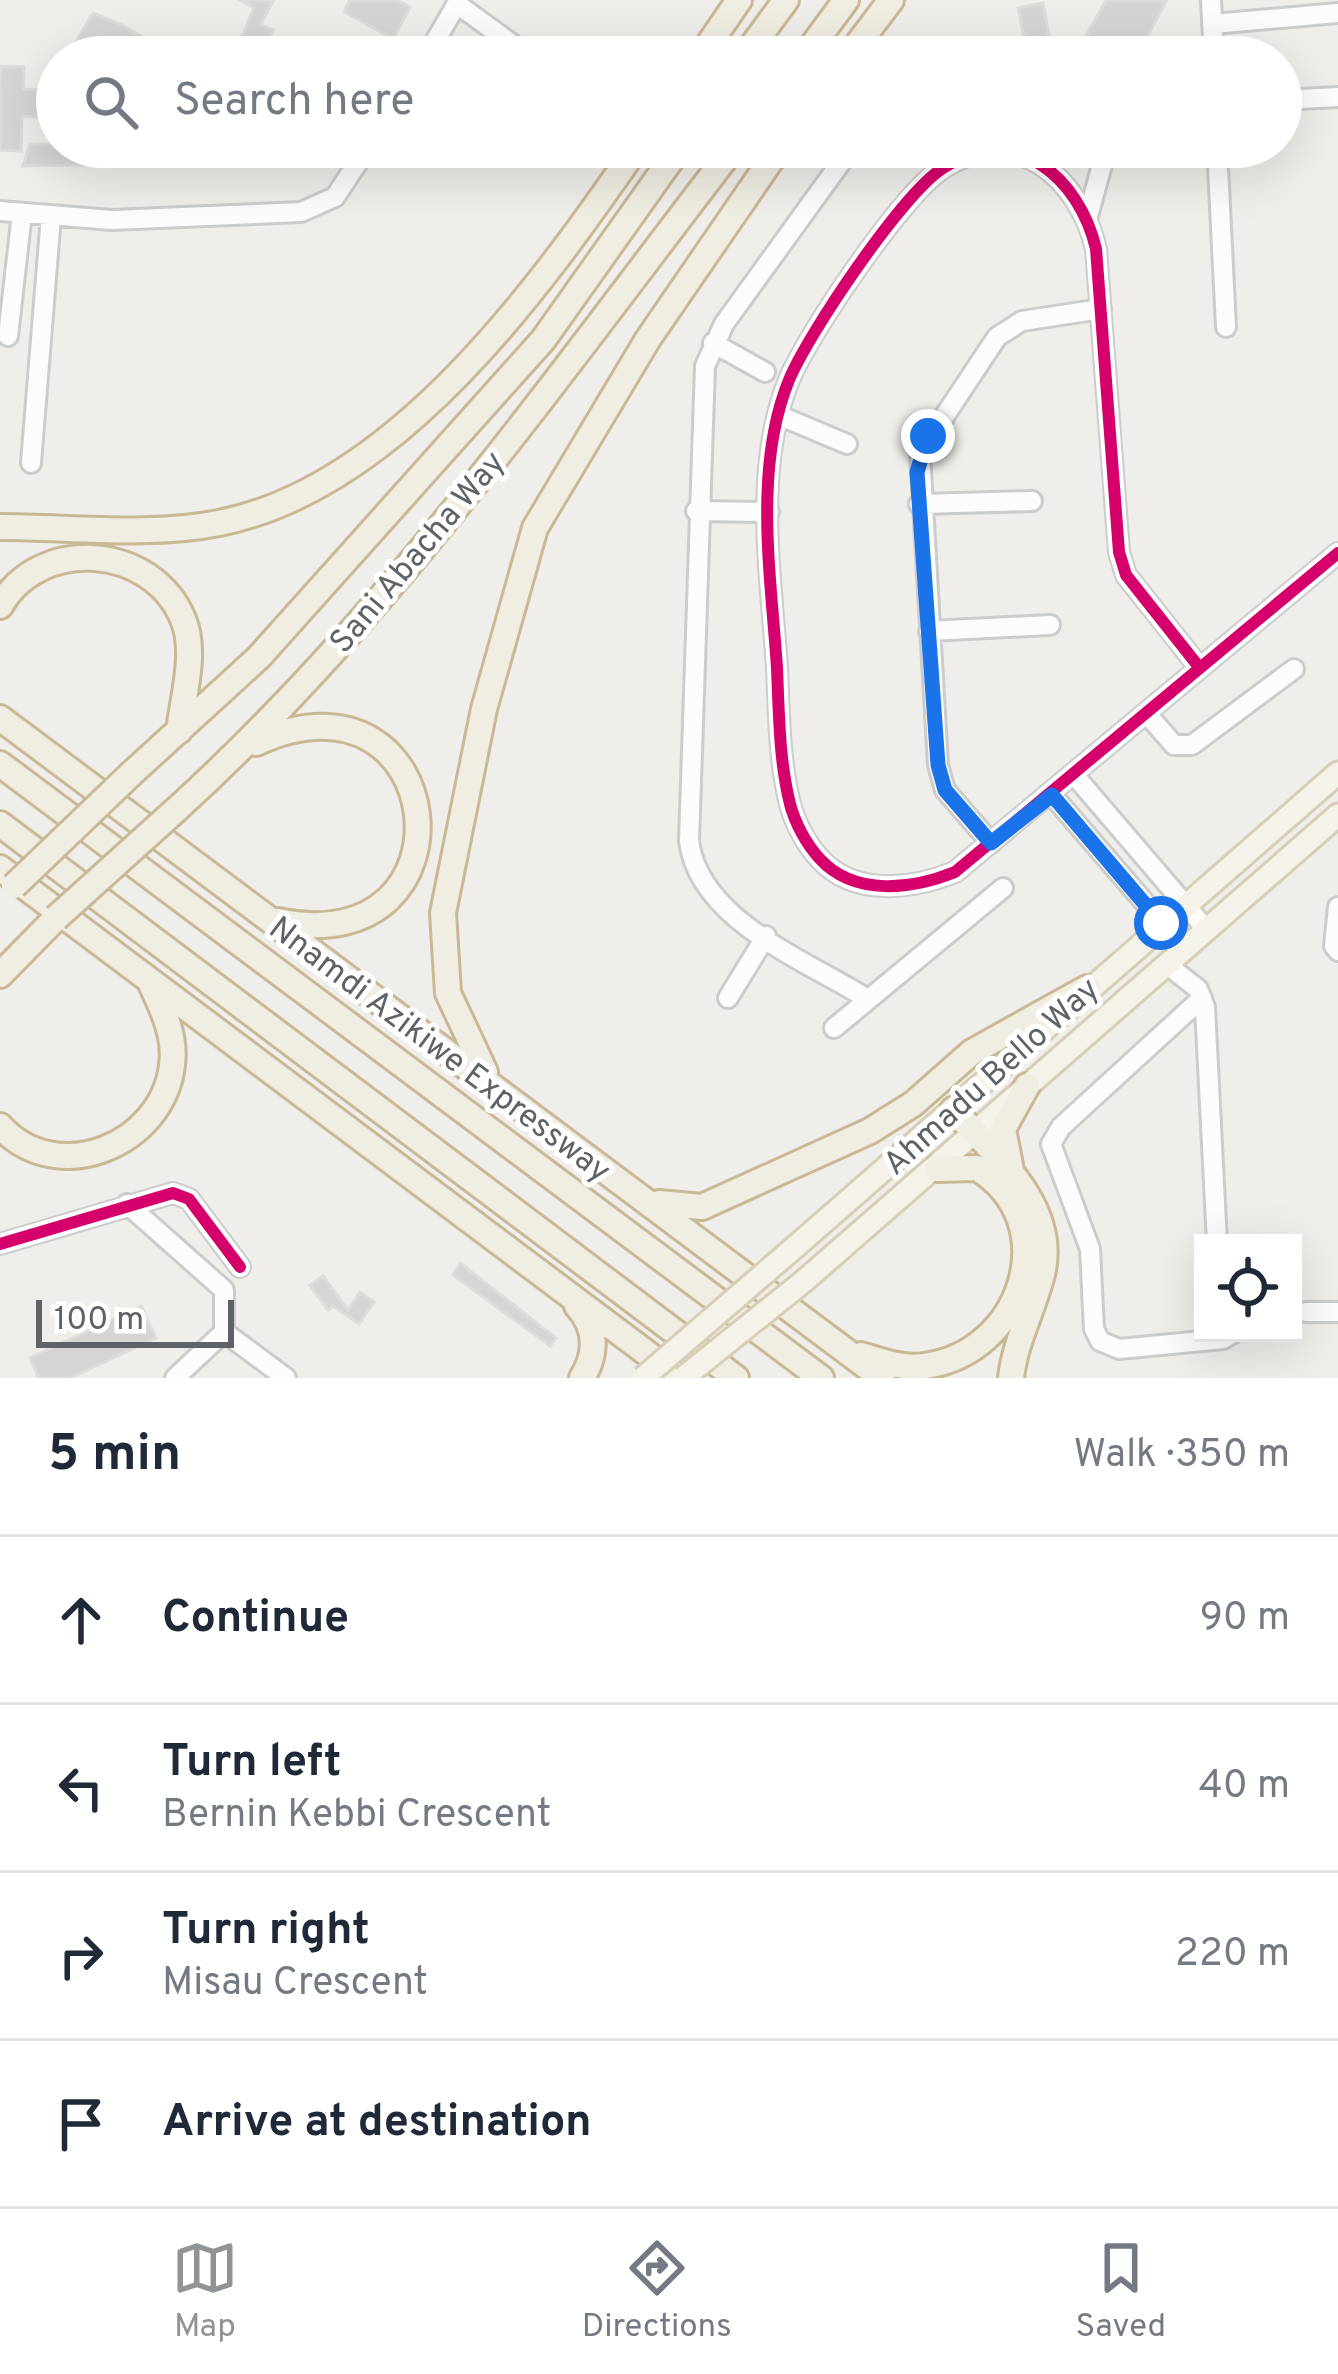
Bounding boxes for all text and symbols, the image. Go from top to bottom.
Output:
search box [36,36,1302,168]
icon: search [78,69,144,135]
text: Search here [174,74,414,131]
route end [901,409,955,463]
street label: Sani Abacha Way [322,444,516,663]
route start [1134,896,1188,950]
street label: Nnamdi Azikiwe Expressway [259,909,618,1194]
street label: Ahmadu Bello Way [876,970,1109,1186]
map controls [1194,1234,1302,1342]
button: locate [1194,1234,1302,1342]
scale bar [36,1294,234,1347]
text: 100 m [54,1300,144,1342]
text: 5 min [48,1424,181,1489]
text: Walk · 350 m [1074,1432,1290,1481]
icon: ahead [48,1587,114,1653]
text: Continue [162,1591,349,1648]
text: 90 m [1200,1595,1290,1644]
text: Turn left [162,1735,341,1792]
icon: left [48,1755,114,1821]
text: 40 m [1199,1763,1290,1812]
text: Bernin Kebbi Crescent [162,1792,551,1841]
text: Turn right [162,1903,370,1960]
icon: right [48,1923,114,1989]
text: 220 m [1175,1931,1290,1980]
text: Misau Crescent [162,1960,428,2009]
icon: arrive [48,2091,114,2157]
text: Arrive at destination [162,2095,592,2152]
tab: Map [172,2235,238,2349]
tab: Directions [582,2235,732,2349]
tab: Saved [1075,2235,1166,2349]

